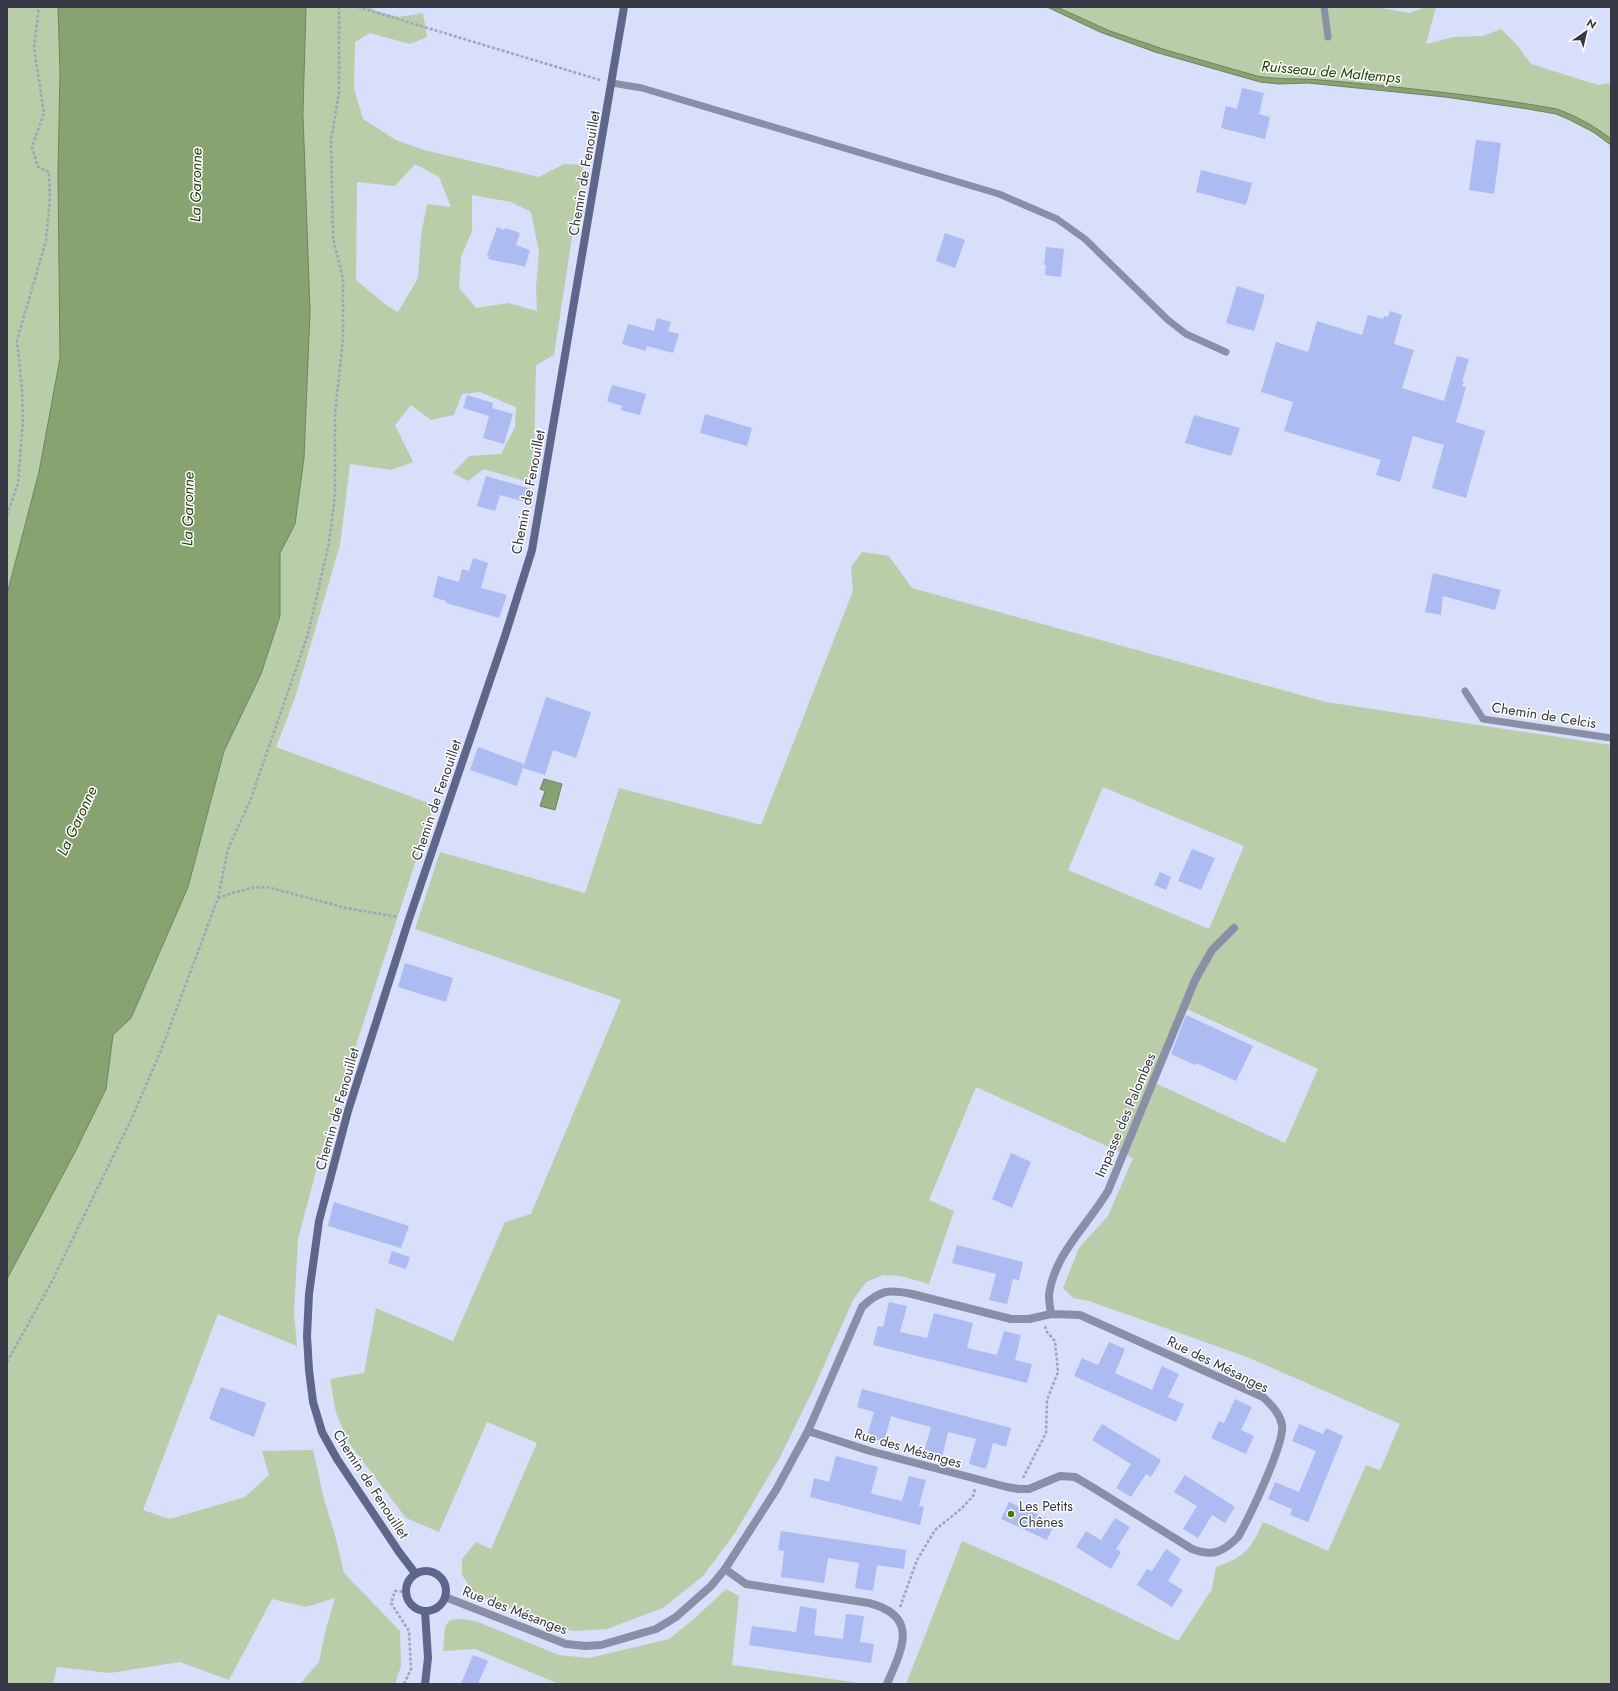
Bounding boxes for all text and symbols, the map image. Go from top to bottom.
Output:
north arrow [1566,12,1606,52]
text: N [1583,15,1600,33]
water label: Ruisseau de Maltemps [1261,55,1402,89]
street label: Chemin de Fenouillet [563,108,605,237]
water label: La Garonne [184,147,208,222]
street label: Chemin de Fenouillet [506,427,550,556]
water label: La Garonne [176,471,200,546]
street label: Chemin de Celcis [1490,697,1598,733]
street label: Chemin de Fenouillet [406,736,466,863]
water label: La Garonne [51,782,103,859]
street label: Chemin de Fenouillet [310,1045,364,1173]
street label: Impasse des Palombes [1090,1049,1160,1180]
street label: Rue des Mésanges [1164,1331,1272,1397]
street label: Rue des Mésanges [852,1423,964,1473]
street label: Chemin de Fenouillet [328,1426,414,1543]
place label: Les Petits Chênes [1019,1496,1073,1532]
marker: Les Petits Chênes [1006,1509,1016,1519]
street label: Rue des Mésanges [460,1581,571,1639]

